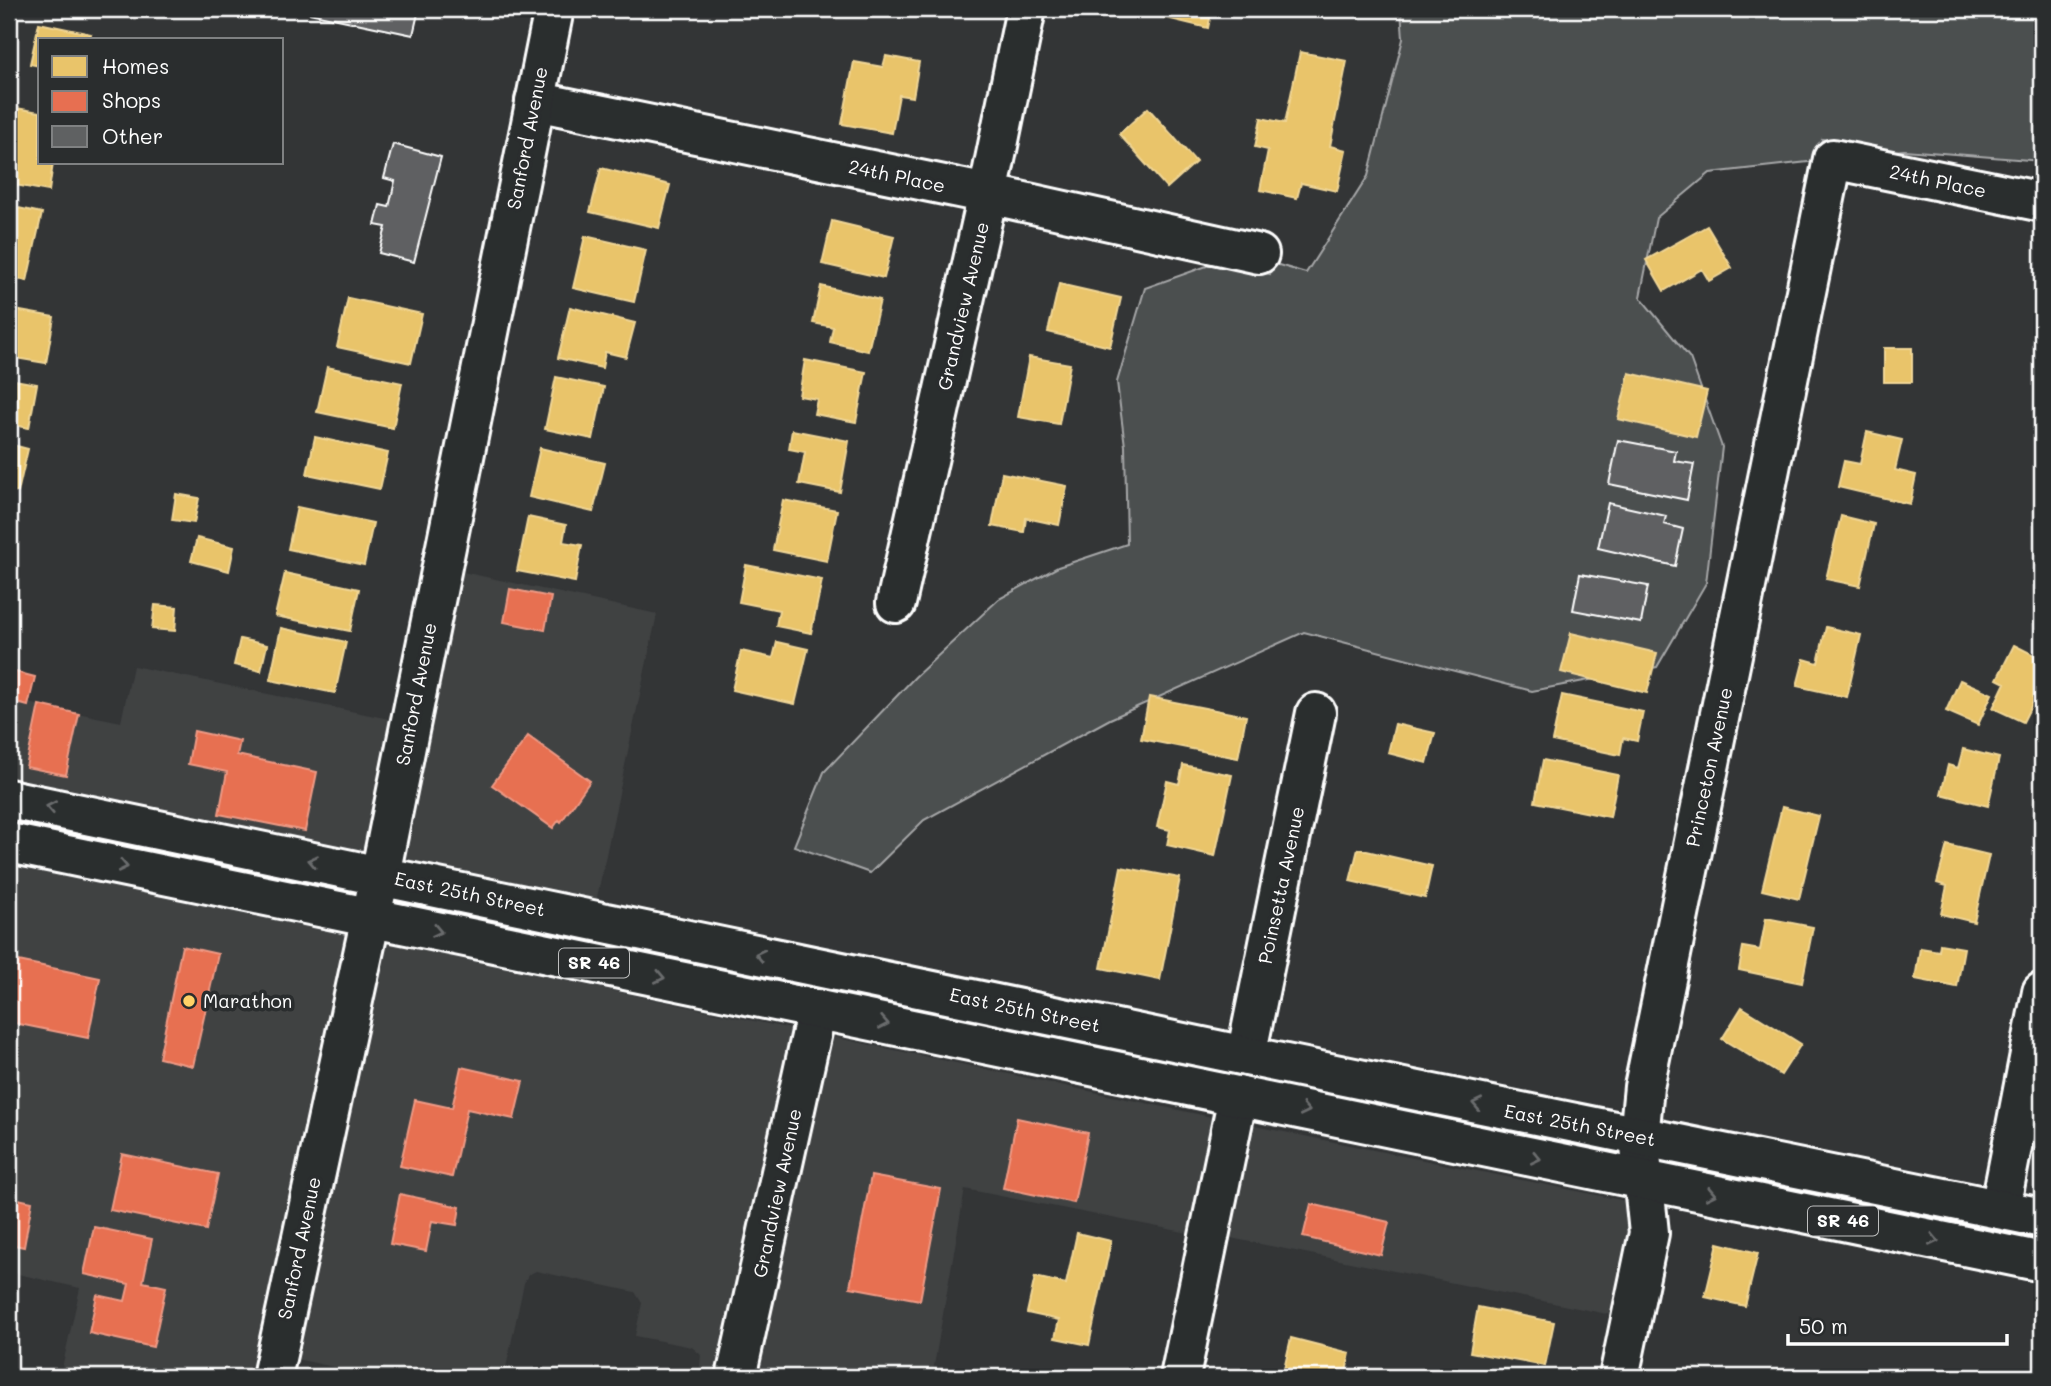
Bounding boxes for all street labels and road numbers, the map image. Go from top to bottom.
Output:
street label: Sanford Avenue [500,64,553,212]
street label: 24th Place [847,153,948,198]
street label: 24th Place [1888,158,1989,203]
street label: Grandview Avenue [931,219,994,393]
street label: Sanford Avenue [389,620,442,768]
street label: Princeton Avenue [1679,685,1738,849]
street label: Poinsetta Avenue [1252,804,1309,966]
street label: East 25th Street [392,865,548,922]
road number: SR 46 [559,948,629,978]
street label: East 25th Street [947,981,1103,1038]
street label: East 25th Street [1502,1098,1658,1151]
street label: Grandview Avenue [746,1106,807,1280]
street label: Sanford Avenue [271,1174,326,1321]
road number: SR 46 [1808,1206,1878,1236]

